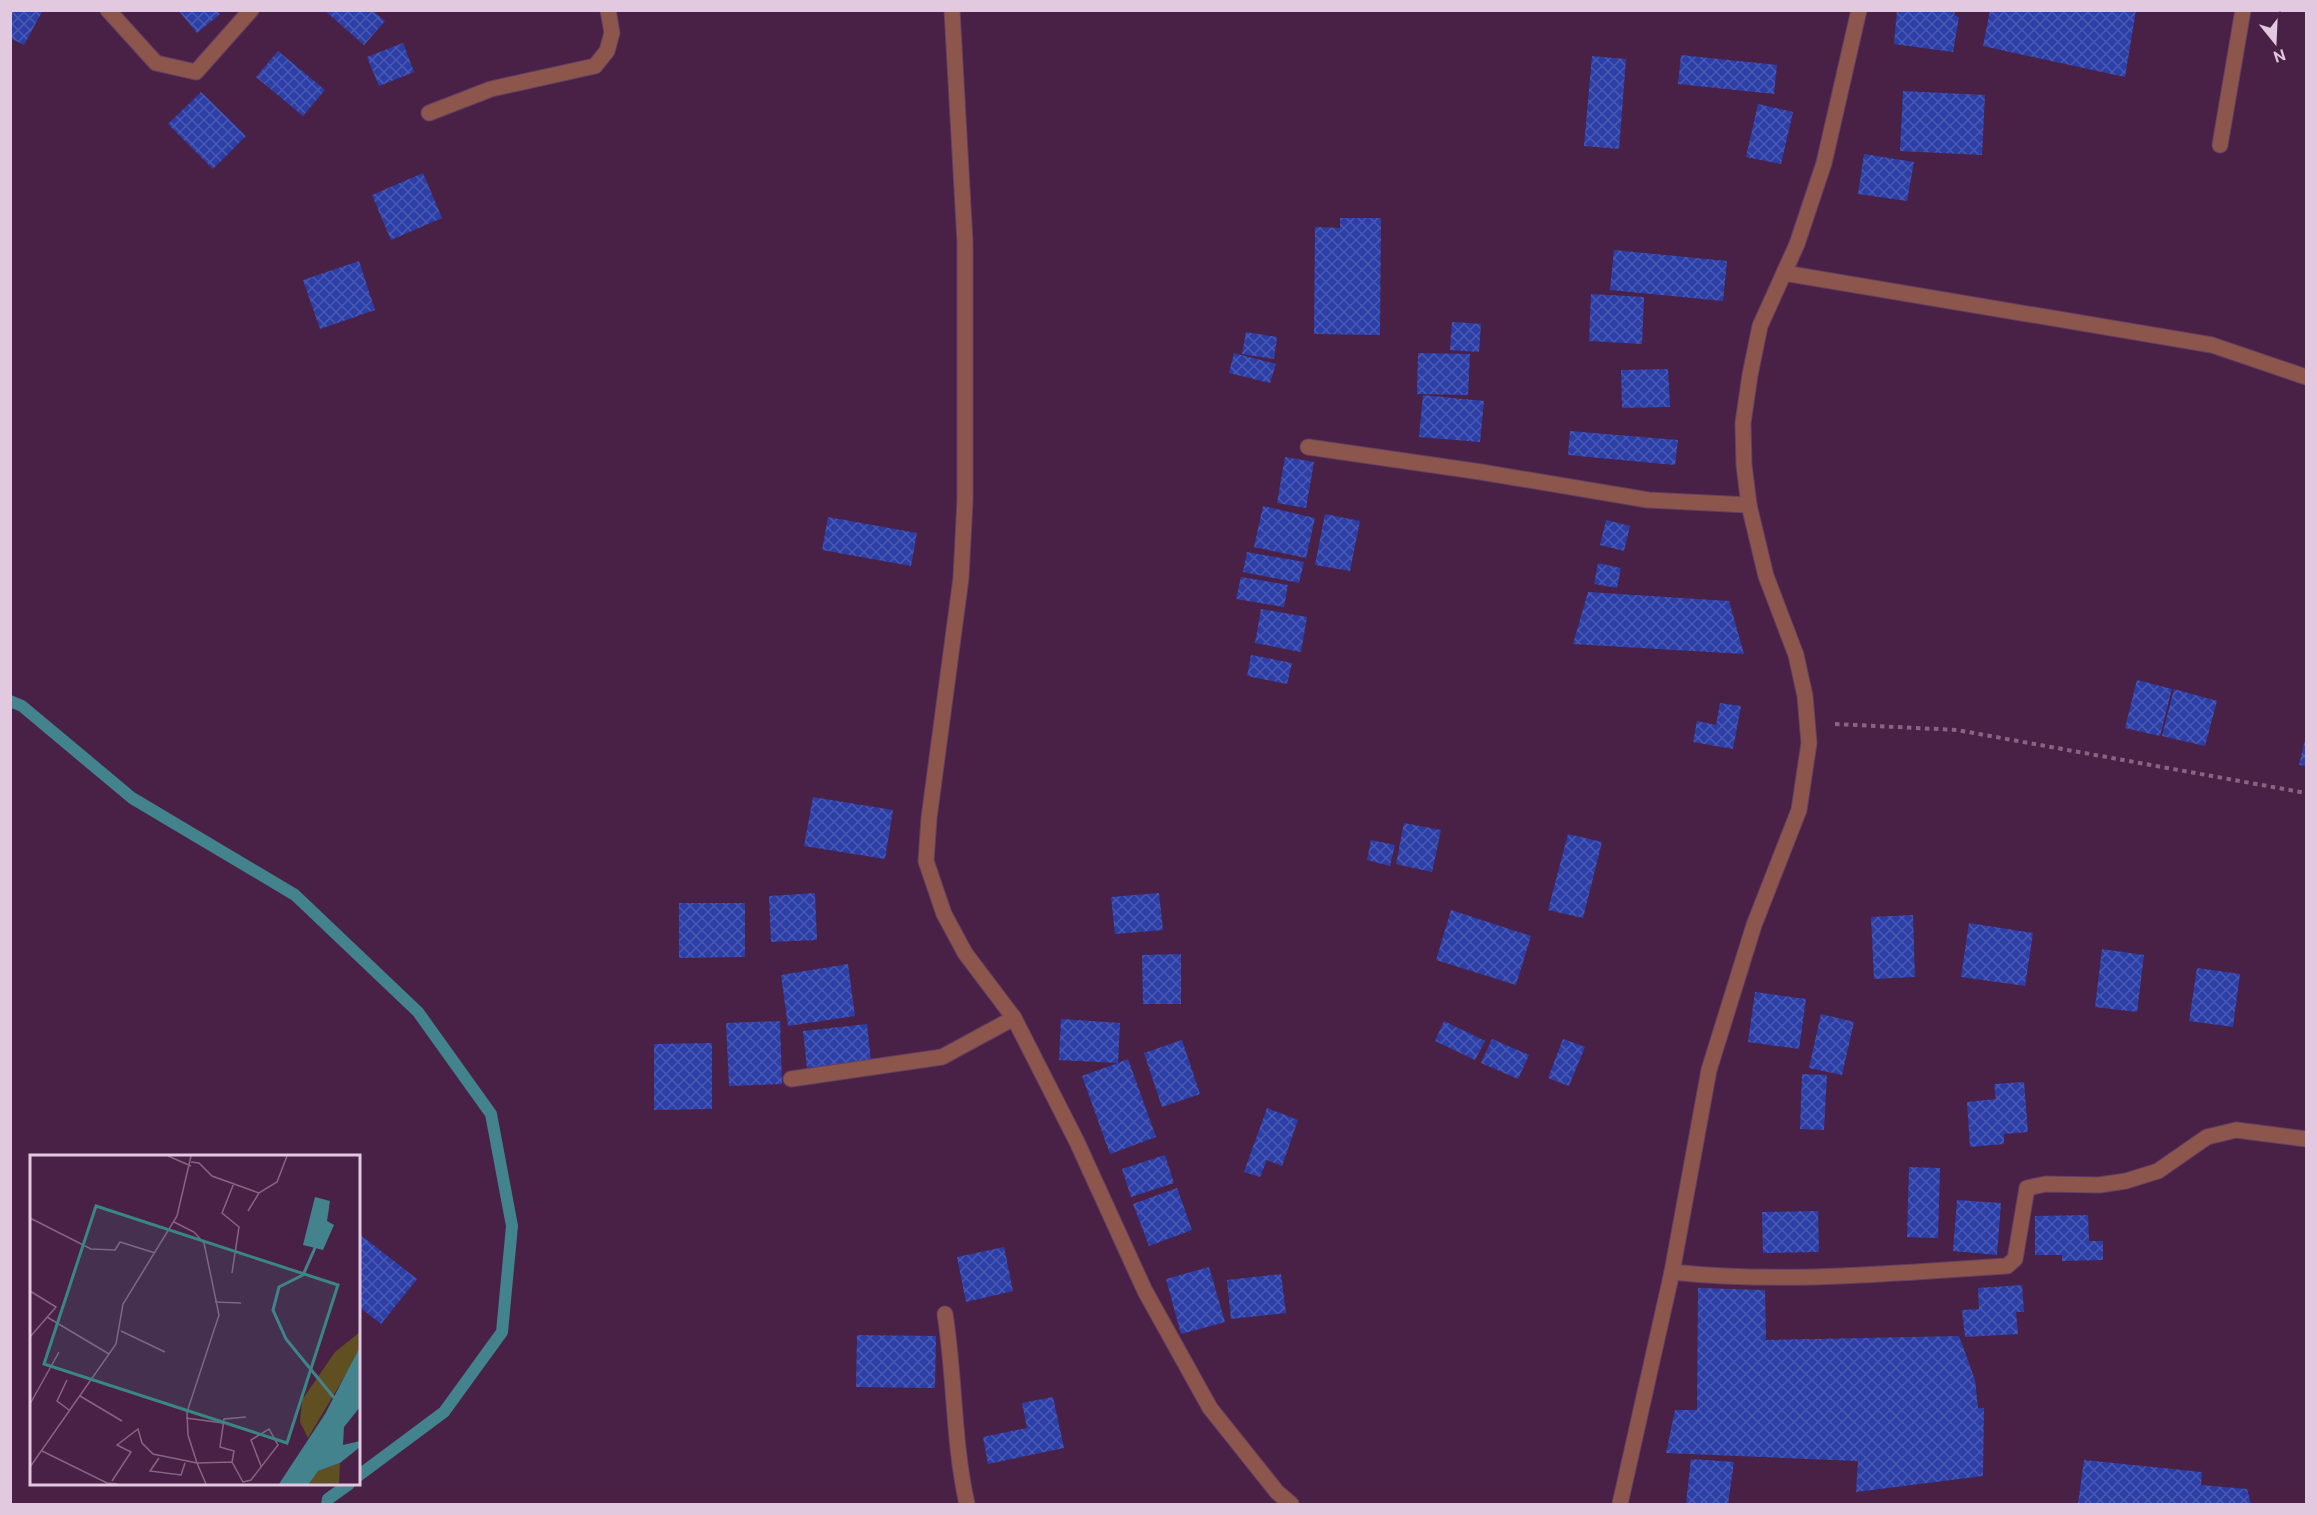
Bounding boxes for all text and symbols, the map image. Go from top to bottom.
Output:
north arrow [2245,12,2305,72]
text: N [2271,46,2288,67]
inset map [30,1155,360,1485]

